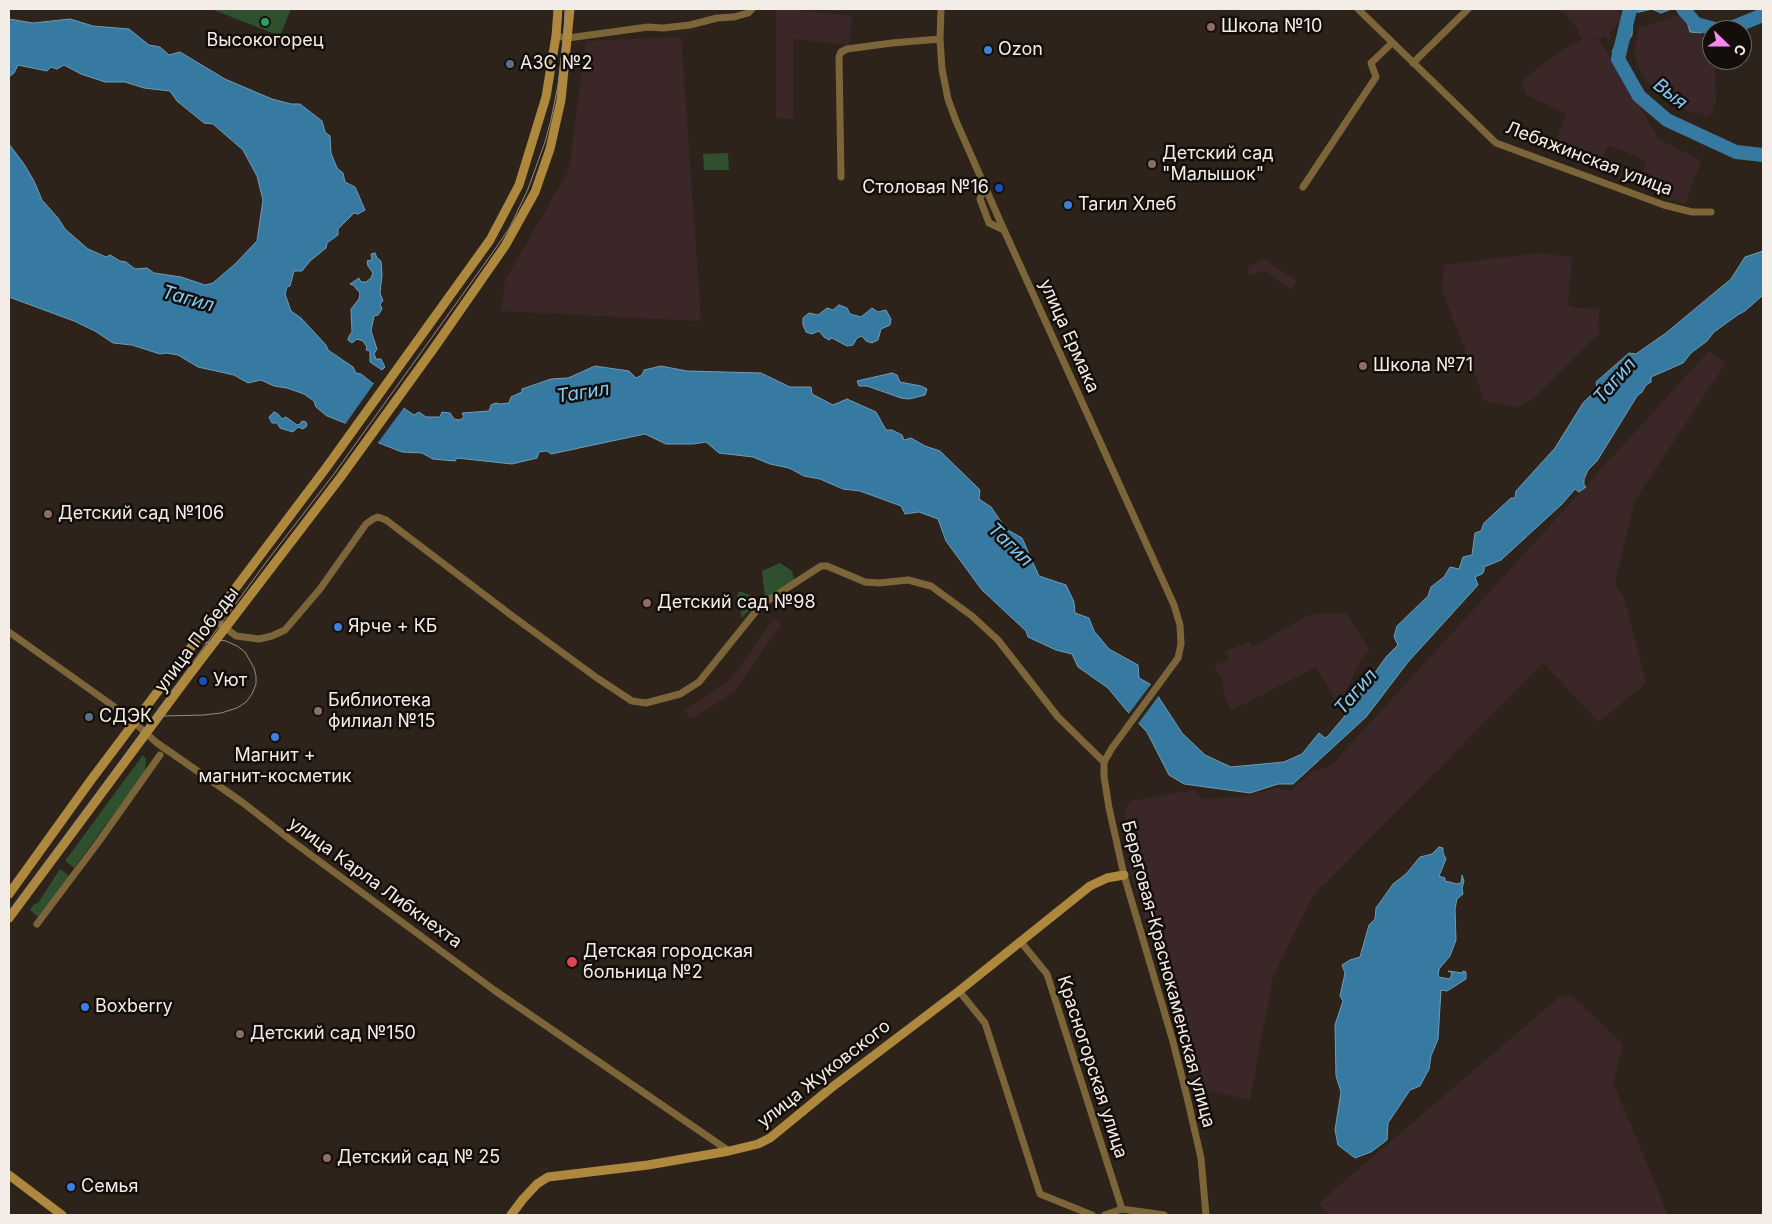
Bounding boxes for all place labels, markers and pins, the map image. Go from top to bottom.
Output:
marker: Высокогорец [259,16,271,28]
place label: Школа №10 [1221,16,1322,38]
marker: Школа №10 [1205,21,1217,33]
place label: Высокогорец [207,30,323,52]
place label: Ozon [998,39,1043,61]
marker: Ozon [982,44,994,56]
place label: АЗС №2 [520,53,592,75]
marker: АЗС №2 [504,58,516,70]
place label: Детский сад "Малышок" [1162,143,1274,186]
marker: Детский сад "Малышок" [1146,158,1158,170]
place label: Столовая №16 [862,177,989,199]
marker: Столовая №16 [993,182,1005,194]
place label: Тагил Хлеб [1078,194,1176,216]
marker: Тагил Хлеб [1062,199,1074,211]
place label: Школа №71 [1373,355,1473,377]
marker: Школа №71 [1357,360,1369,372]
place label: Детский сад №106 [58,503,224,525]
marker: Детский сад №106 [42,508,54,520]
place label: Детский сад №98 [657,592,816,614]
marker: Детский сад №98 [641,597,653,609]
place label: Ярче + КБ [348,616,437,638]
marker: Ярче + КБ [332,621,344,633]
place label: Уют [213,670,247,692]
marker: Уют [197,675,209,687]
place label: Библиотека филиал №15 [328,690,436,732]
marker: Библиотека филиал №15 [312,705,324,717]
place label: СДЭК [99,706,152,728]
marker: СДЭК [83,711,95,723]
marker: Магнит + магнит-косметик [269,731,281,743]
place label: Магнит + магнит-косметик [198,745,352,788]
place label: Детская городская больница №2 [583,941,753,984]
marker: Детская городская больница №2 [565,955,579,969]
place label: Boxberry [95,996,173,1018]
marker: Boxberry [79,1001,91,1013]
place label: Детский сад №150 [250,1023,416,1045]
marker: Детский сад №150 [234,1028,246,1040]
place label: Детский сад № 25 [337,1147,500,1169]
marker: Детский сад № 25 [321,1152,333,1164]
place label: Семья [81,1176,139,1198]
marker: Семья [65,1181,77,1193]

